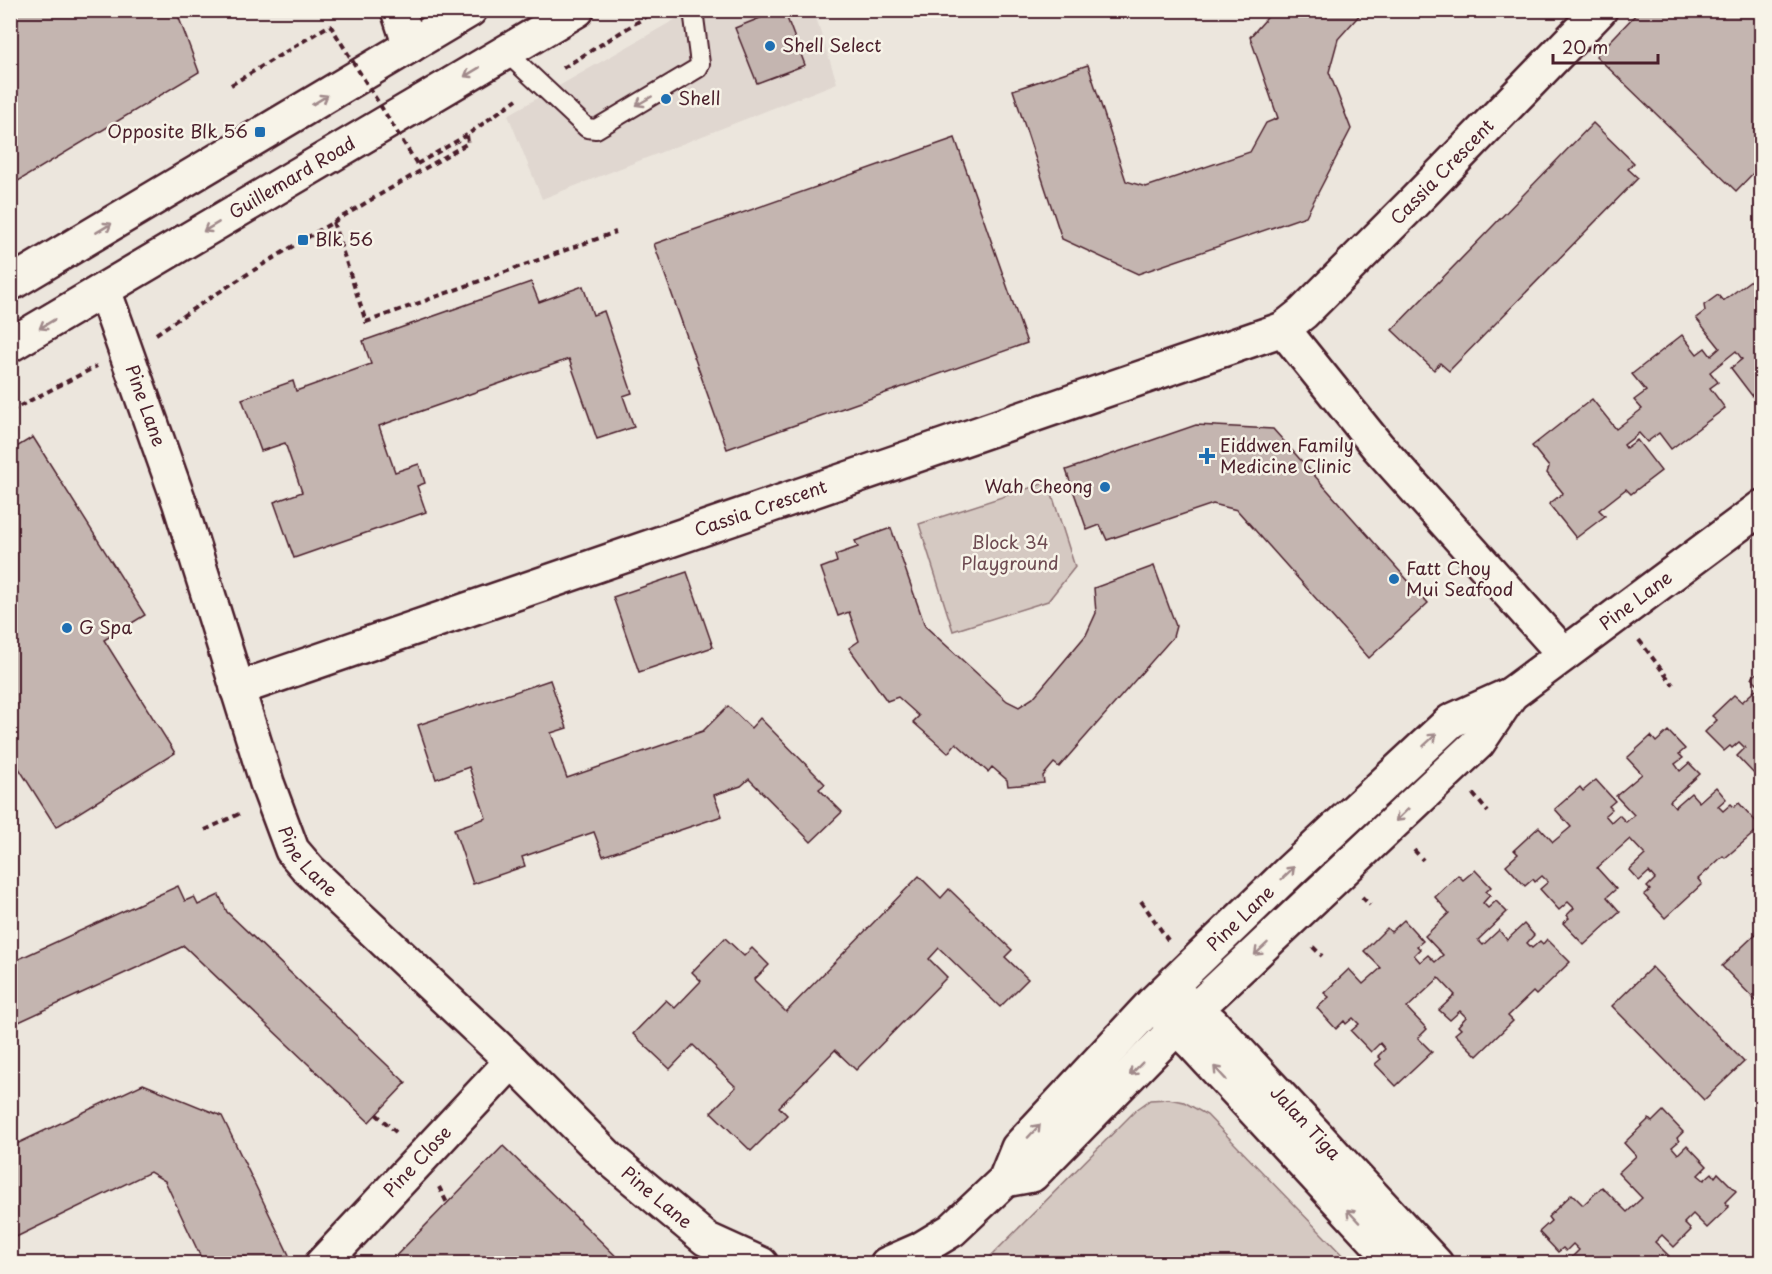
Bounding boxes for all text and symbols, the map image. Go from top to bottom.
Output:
scale bar [1553,27,1658,65]
place label: Shell Select [782,31,881,58]
text: 20 m [1562,33,1608,60]
marker: Shell Select [763,39,777,53]
one-way arrow [464,67,481,79]
place label: Shell [678,84,720,111]
marker: Shell [659,92,673,106]
one-way arrow [311,93,328,105]
one-way arrow [636,96,654,107]
street label: Cassia Crescent [1384,112,1499,230]
place label: Opposite Blk 56 [107,117,248,144]
marker: Opposite Blk 56 [253,125,267,139]
street label: Guillemard Road [223,129,360,225]
one-way arrow [203,221,220,233]
one-way arrow [95,222,112,234]
place label: Blk 56 [315,225,373,252]
marker: Blk 56 [296,233,310,247]
one-way arrow [39,318,56,330]
street label: Pine Lane [120,361,174,450]
place label: Eiddwen Family Medicine Clinic [1220,431,1354,479]
marker: Eiddwen Family Medicine Clinic [1198,447,1216,465]
street label: Cassia Crescent [690,472,830,543]
place label: Wah Cheong [984,472,1093,499]
marker: Wah Cheong [1098,480,1112,494]
park label: Block 34 Playground [961,528,1059,576]
place label: Fatt Choy Mui Seafood [1406,554,1513,602]
street label: Pine Lane [1593,563,1677,636]
marker: Fatt Choy Mui Seafood [1387,572,1401,586]
place label: G Spa [79,613,132,640]
marker: G Spa [60,621,74,635]
one-way arrow [1423,733,1438,748]
one-way arrow [1395,808,1410,822]
street label: Pine Lane [272,822,344,902]
one-way arrow [1280,866,1295,881]
street label: Pine Lane [1200,878,1280,957]
one-way arrow [1253,942,1268,956]
one-way arrow [1129,1062,1144,1077]
one-way arrow [1213,1066,1227,1081]
street label: Jalan Tiga [1265,1079,1348,1166]
street label: Pine Close [376,1119,457,1203]
one-way arrow [1027,1123,1041,1138]
street label: Pine Lane [616,1159,699,1234]
one-way arrow [1346,1209,1360,1224]

